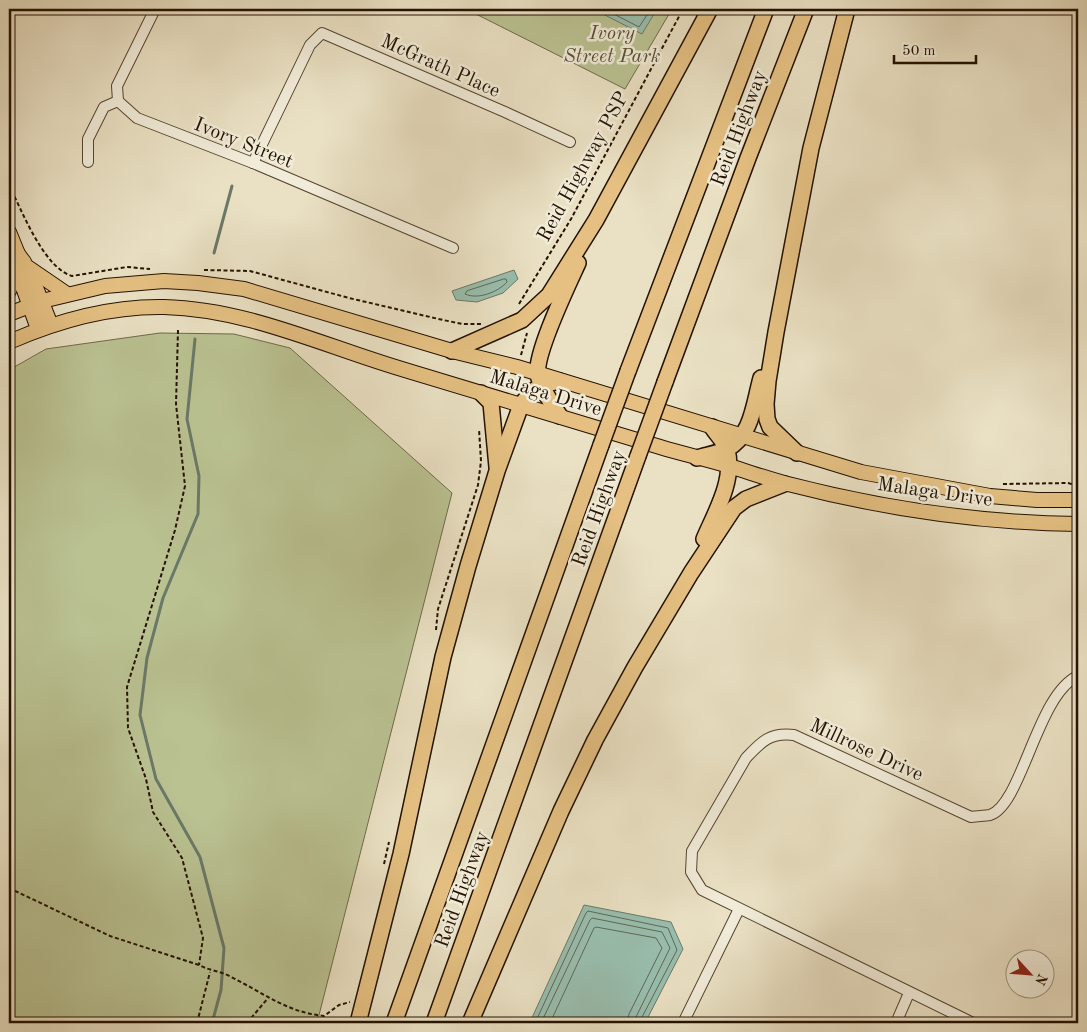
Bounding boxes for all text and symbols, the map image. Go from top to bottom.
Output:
park label: Ivory Street Park [563,24,661,67]
street label: McGrath Place [378,32,503,102]
scale bar [894,32,977,64]
text: 50 m [902,44,936,59]
street label: Reid Highway [709,67,771,190]
street label: Reid Highway PSP [534,89,633,245]
street label: Ivory Street [191,115,296,173]
street label: Malaga Drive [487,367,604,420]
street label: Reid Highway [569,447,630,570]
street label: Malaga Drive [876,475,994,511]
street label: Millrose Drive [806,716,926,786]
street label: Reid Highway [432,828,493,951]
north arrow [1004,950,1054,1000]
text: N [1032,971,1049,987]

